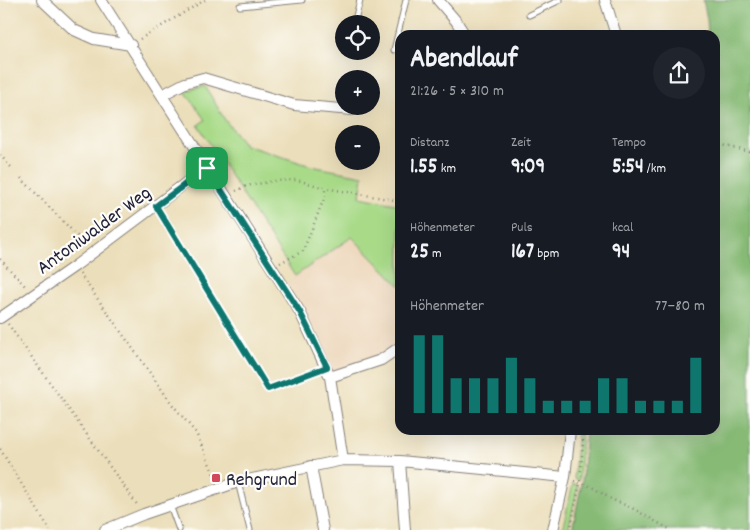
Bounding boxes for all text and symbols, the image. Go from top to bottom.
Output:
map controls [335,15,380,170]
button: locate [335,15,380,60]
text: Abendlauf [410,41,518,81]
button: share [653,47,705,99]
button: + [335,70,380,115]
text: 21:26 · 5 × 310 m [410,80,504,103]
button: − [335,125,380,170]
text: Distanz [410,133,449,153]
text: Zeit [511,133,531,153]
text: Tempo [612,133,646,153]
pin [186,147,228,189]
text: 1.55 [410,153,438,183]
text: 9:09 [511,153,545,183]
text: 5:54 [612,153,644,183]
icon: arrive [193,154,221,182]
text: km [438,159,456,179]
text: /km [644,159,666,179]
street label: Antoniwalder Weg [32,180,158,283]
text: Höhenmeter [410,218,475,238]
text: Puls [511,218,533,238]
text: kcal [612,218,633,238]
text: 25 [410,238,429,268]
text: 167 [511,238,534,268]
text: 94 [612,238,630,268]
text: m [429,244,442,264]
text: bpm [534,244,559,264]
text: Höhenmeter [410,295,484,318]
text: 77–80 m [655,295,705,318]
place label: Rehgrund [226,467,297,495]
marker: Rehgrund [210,472,222,484]

